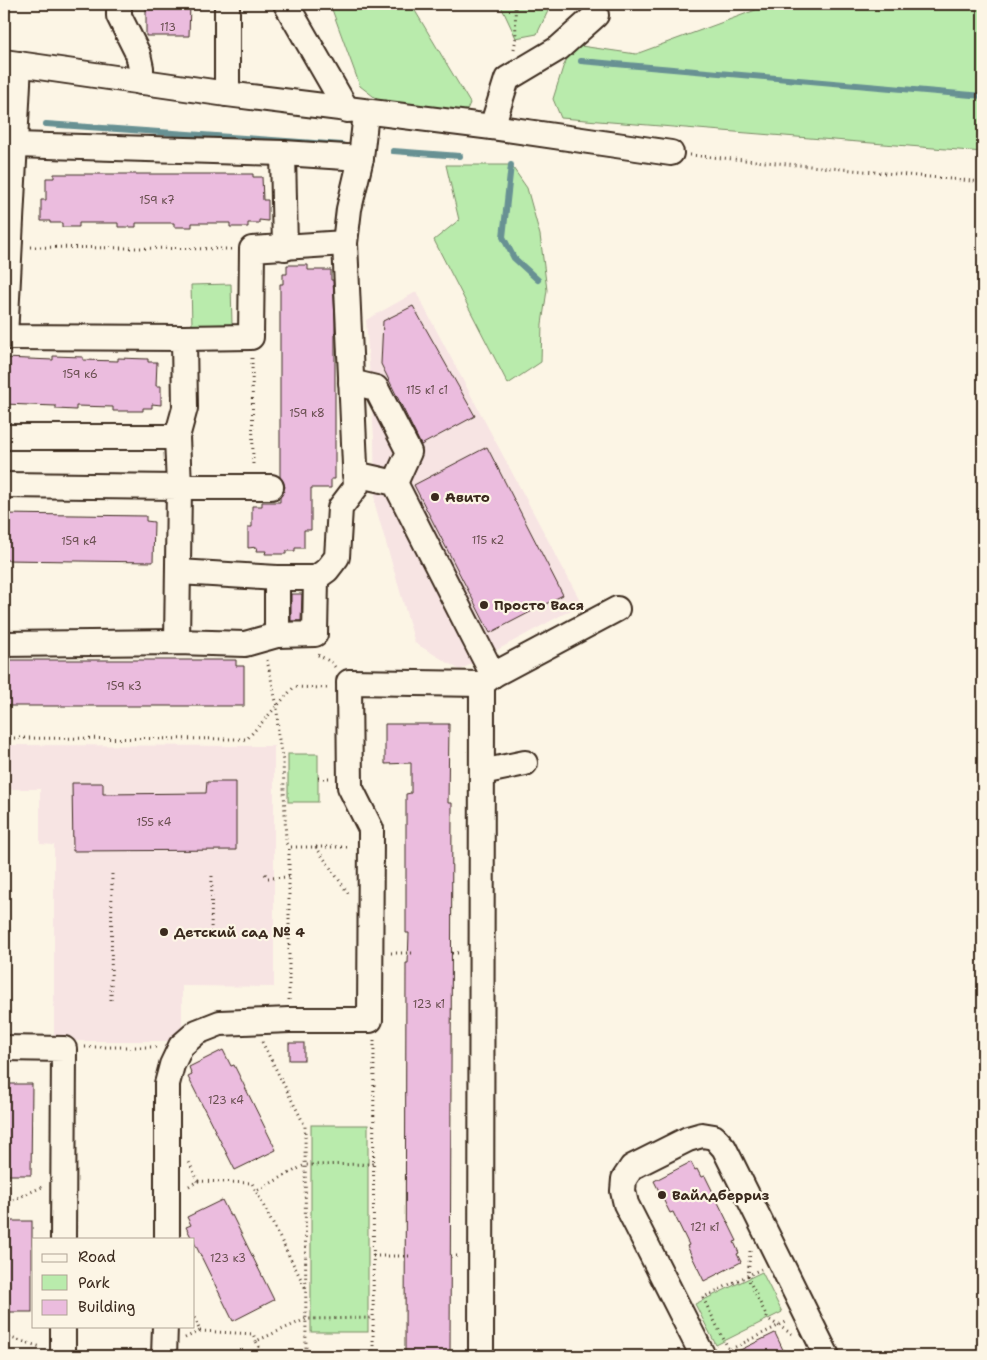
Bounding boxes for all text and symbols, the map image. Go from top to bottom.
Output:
house number: 113 [160,20,176,35]
house number: 159 к7 [139,193,175,208]
house number: 159 к6 [62,367,98,382]
house number: 115 к1 с1 [406,383,448,398]
house number: 159 к8 [289,406,325,421]
place label: Авито [445,488,490,506]
marker: Авито [429,491,441,503]
house number: 115 к2 [472,533,504,548]
house number: 159 к4 [61,534,97,549]
place label: Просто Вася [494,596,584,614]
marker: Просто Вася [478,599,490,611]
house number: 159 к3 [106,679,142,694]
house number: 155 к4 [137,815,172,830]
place label: Детский сад № 4 [174,923,305,941]
marker: Детский сад № 4 [158,926,170,938]
house number: 123 к1 [413,997,445,1012]
house number: 123 к4 [208,1093,244,1108]
place label: Вайлдберриз [672,1186,770,1204]
marker: Вайлдберриз [656,1189,668,1201]
house number: 121 к1 [690,1220,720,1235]
legend [32,1238,195,1328]
text: Road [78,1247,116,1267]
house number: 123 к3 [210,1251,246,1266]
text: Park [78,1273,110,1293]
text: Building [78,1297,135,1317]

